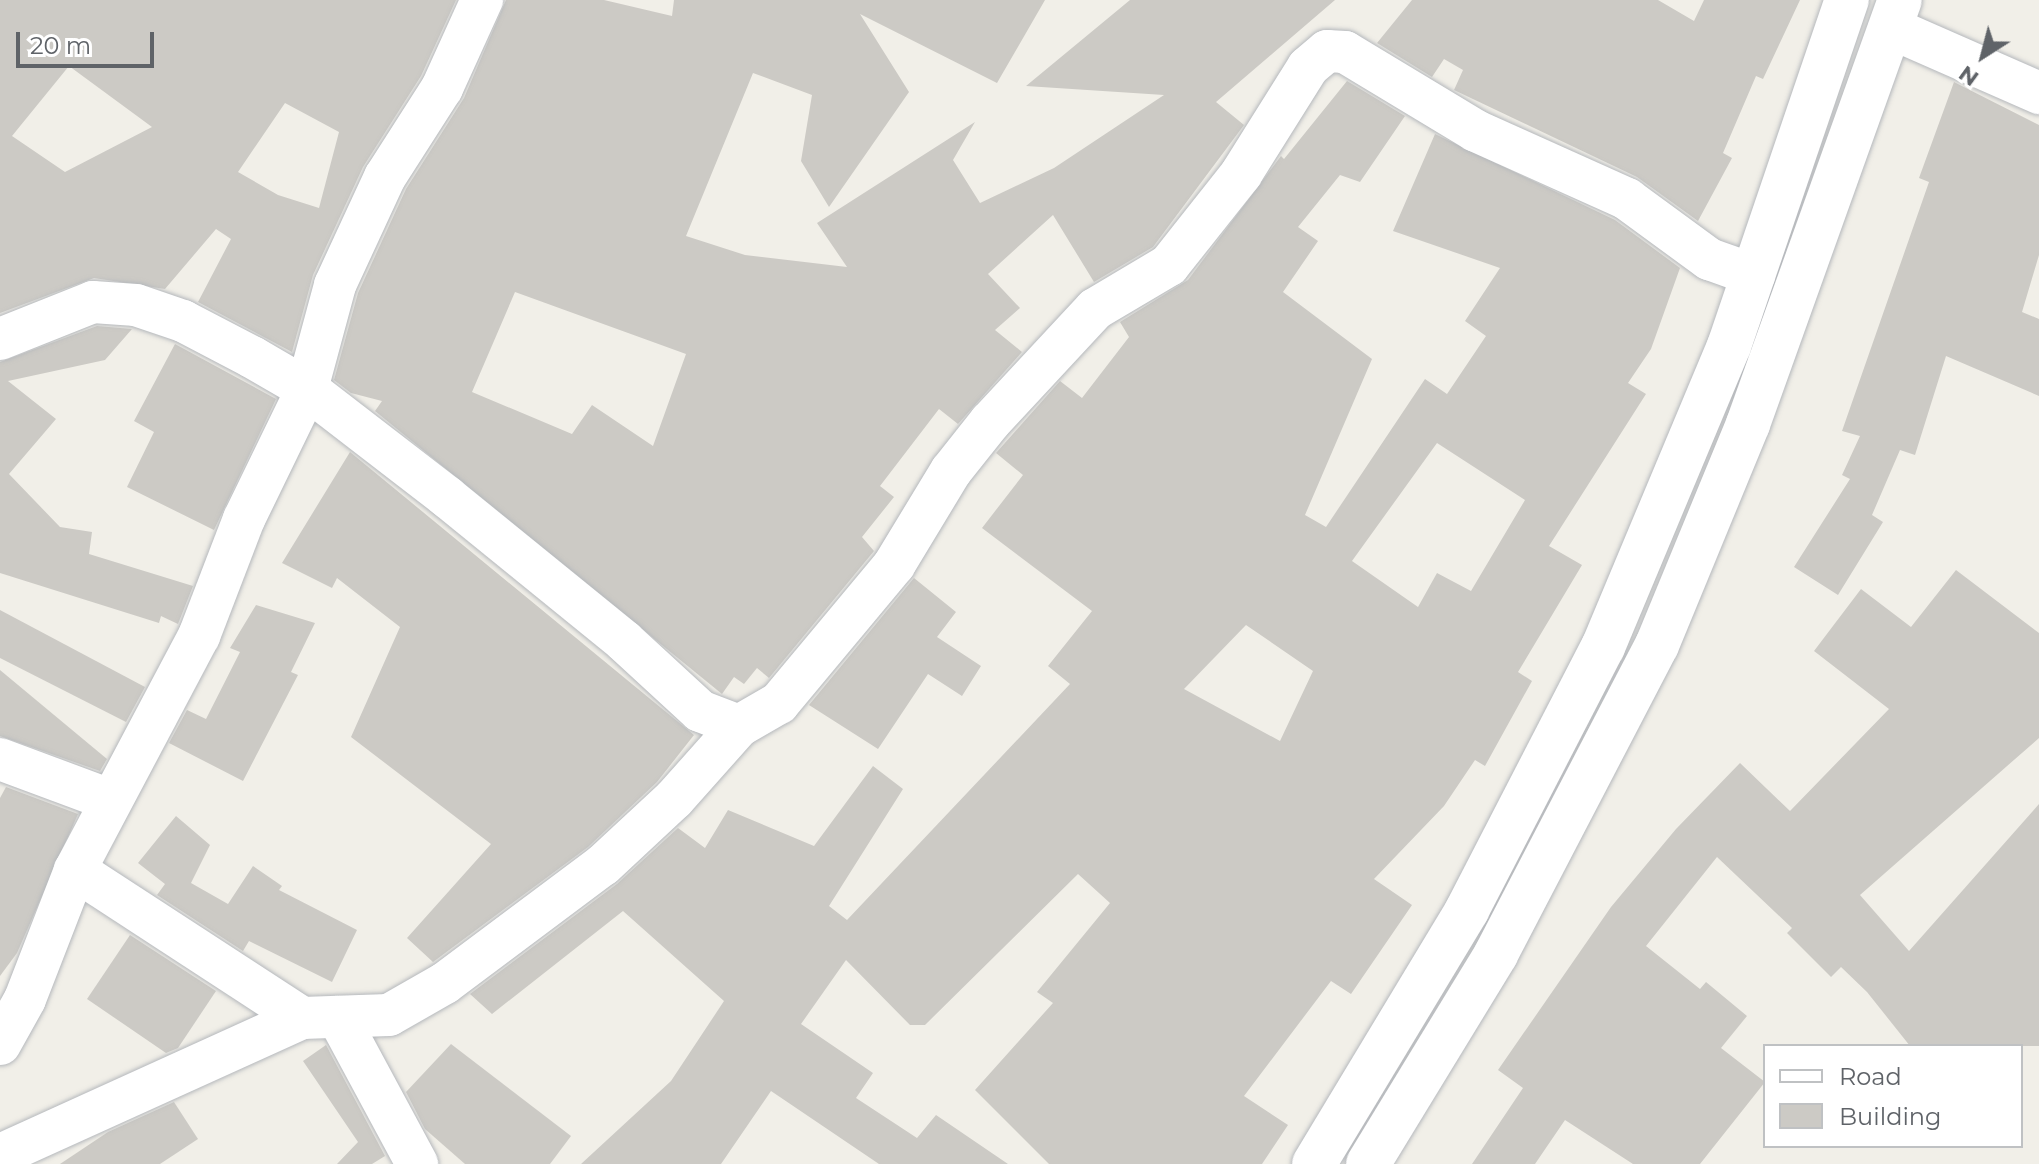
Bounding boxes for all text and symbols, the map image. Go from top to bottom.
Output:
scale bar [20,16,158,66]
north arrow [1943,16,2023,96]
text: 20 m [30,31,91,60]
text: N [1953,60,1984,92]
legend [1763,1044,2023,1148]
text: Road [1839,1062,1902,1091]
text: Building [1839,1102,1942,1131]

